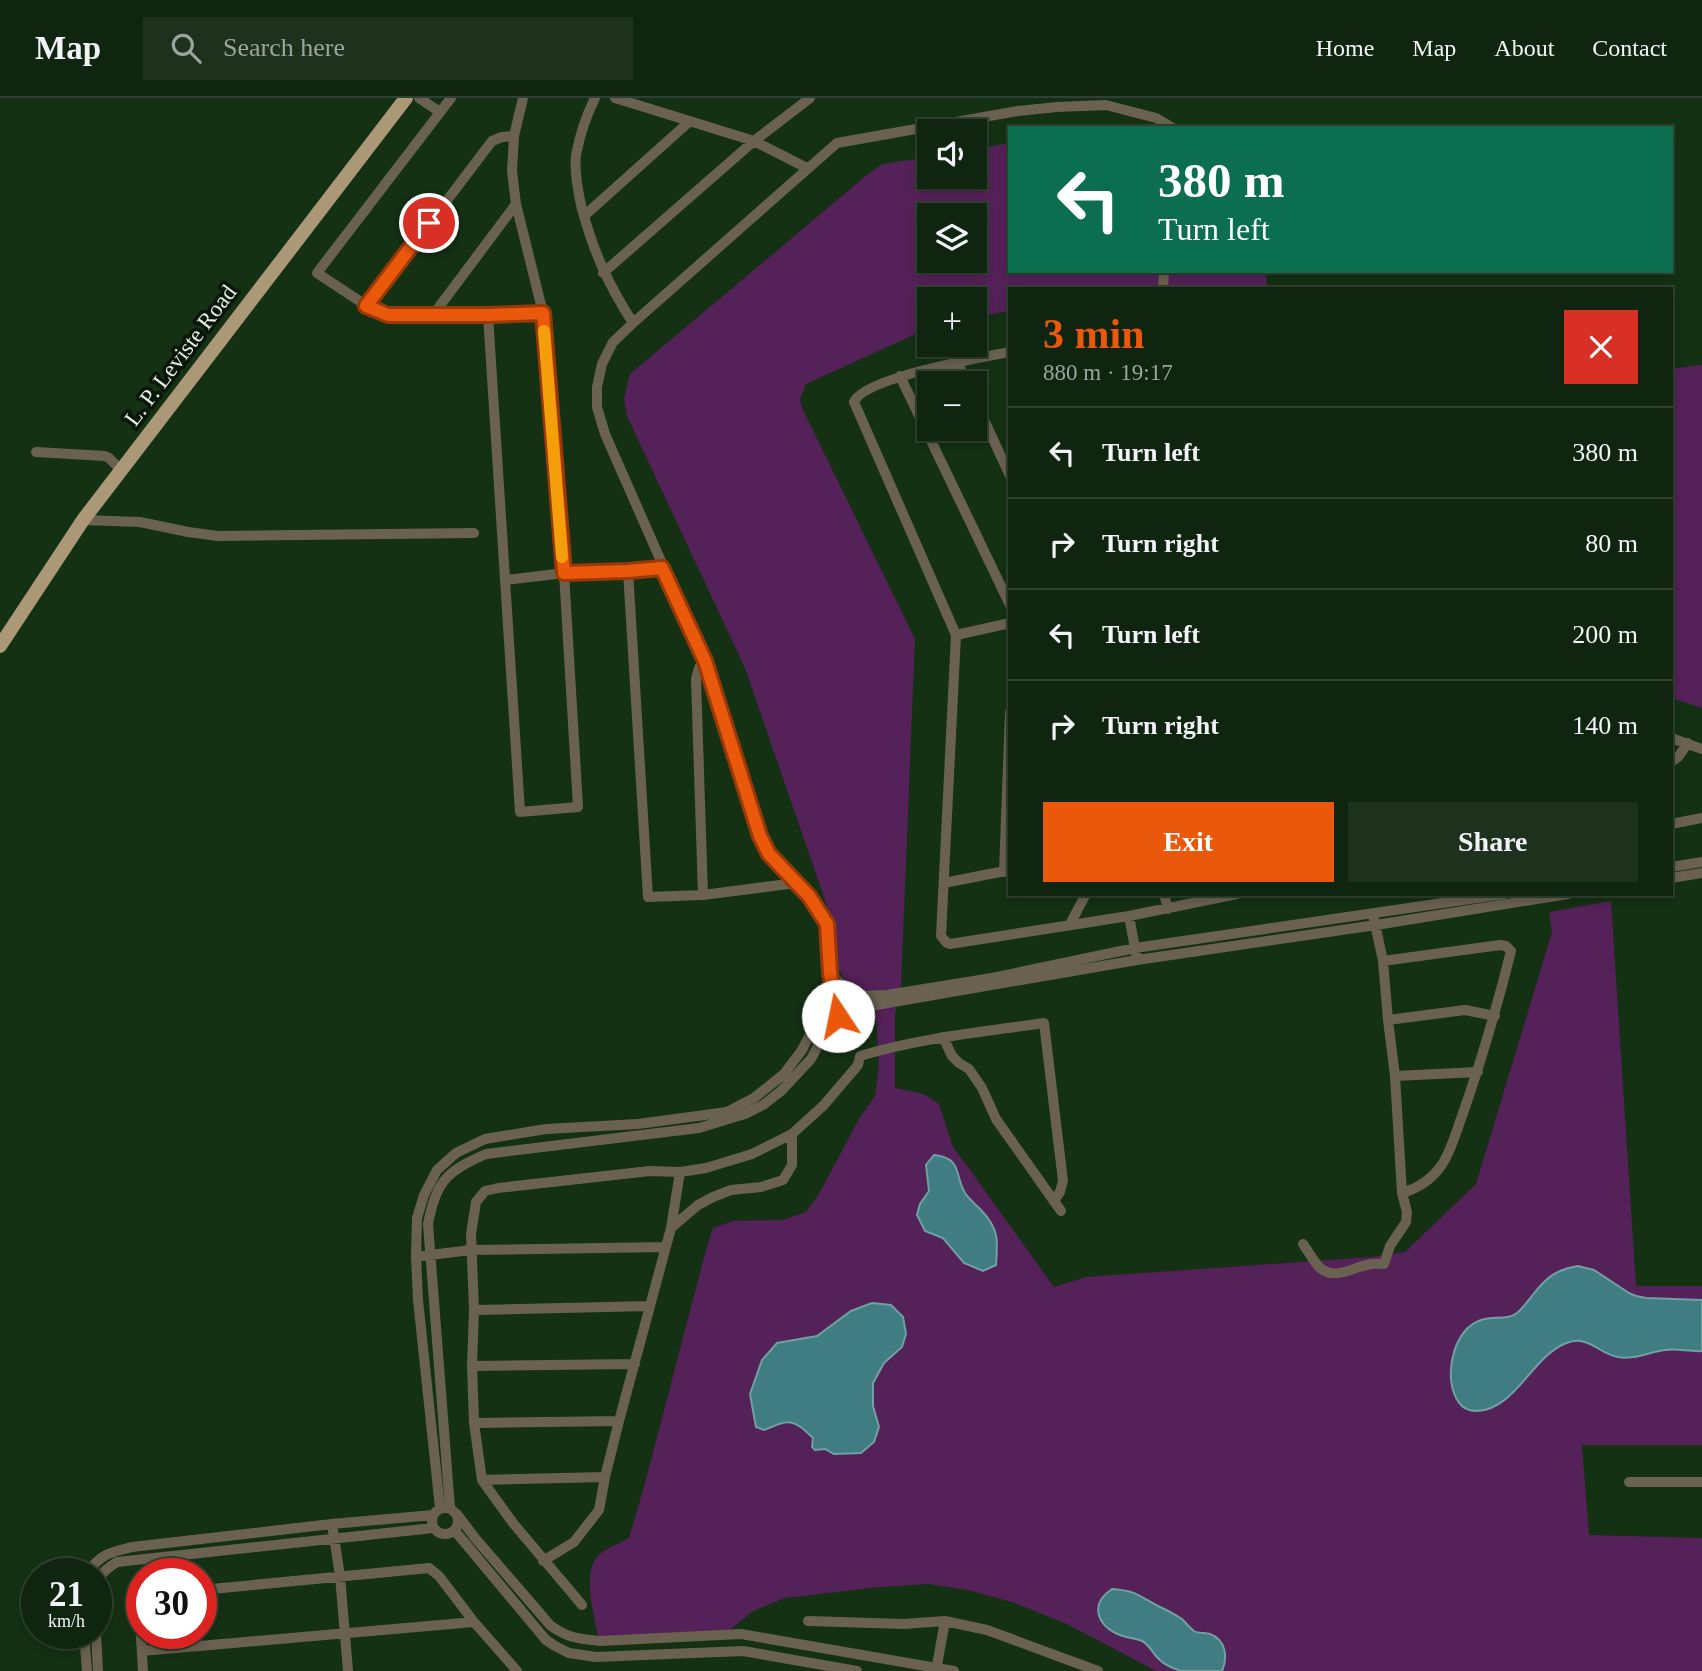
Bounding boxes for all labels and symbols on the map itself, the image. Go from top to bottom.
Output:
pin [399,193,459,253]
street label: L. P. Leviste Road [119,280,242,430]
position arrow [801,979,875,1053]
speed limit sign: 30 [126,1558,217,1649]

